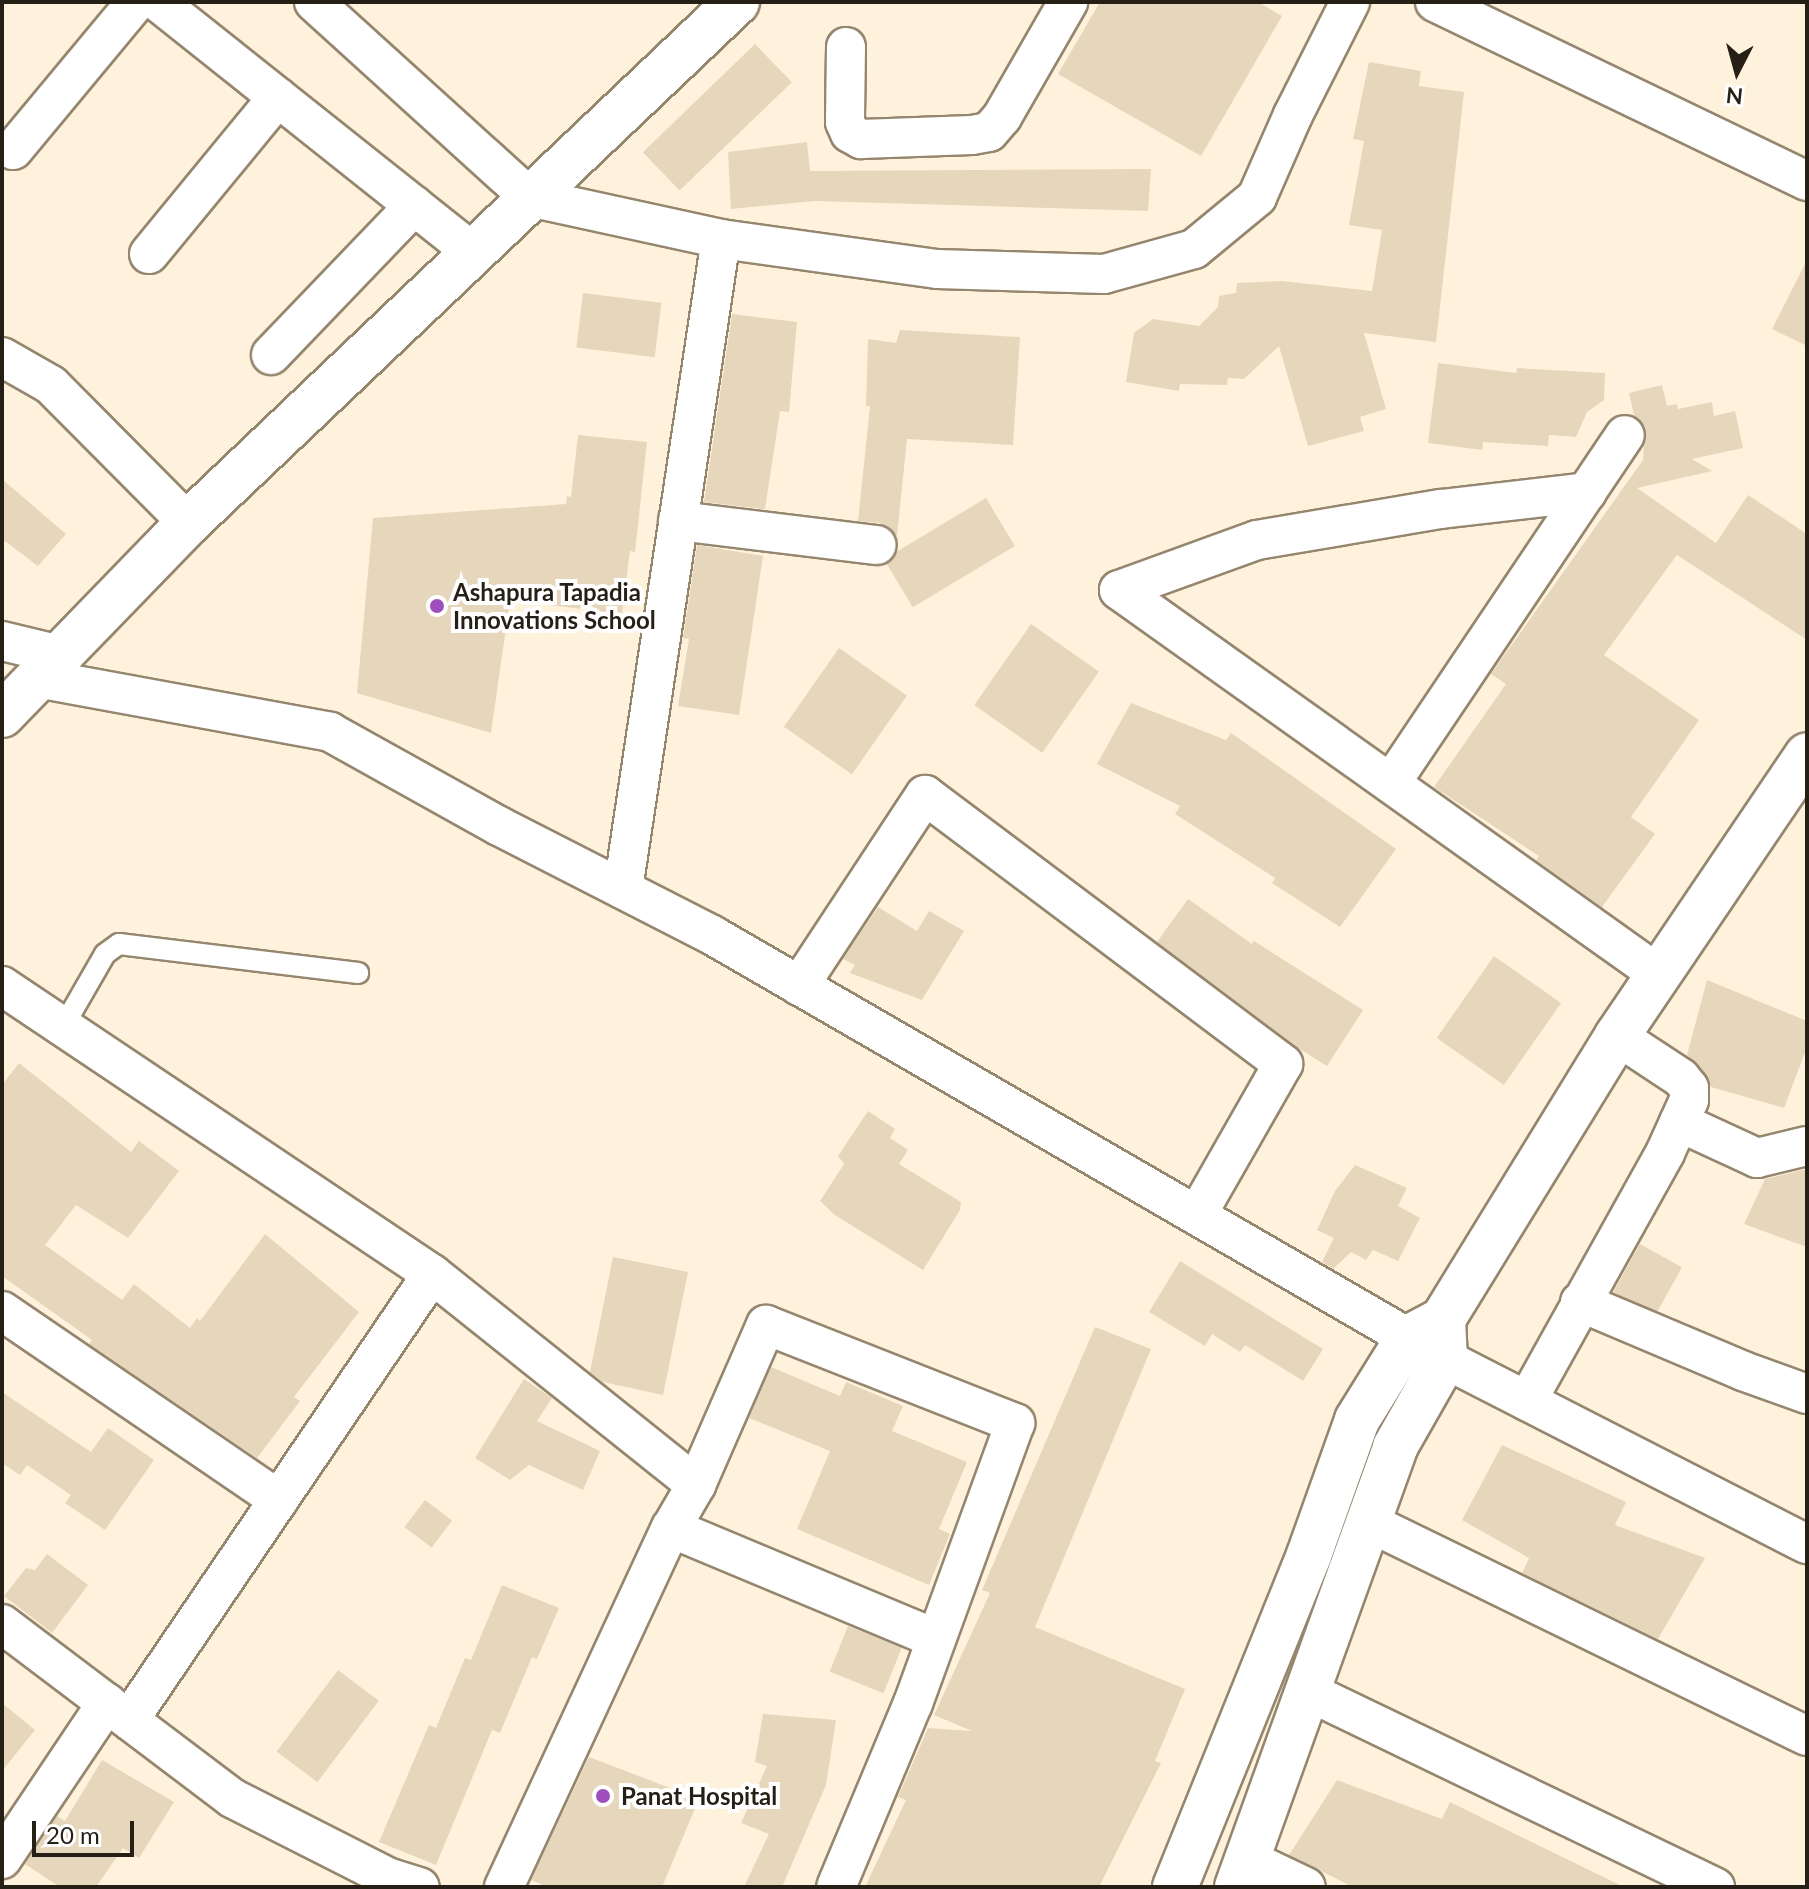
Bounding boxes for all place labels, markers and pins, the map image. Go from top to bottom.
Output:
place label: Ashapura Tapadia Innovations School [453,578,656,634]
marker: Ashapura Tapadia Innovations School [428,597,446,615]
place label: Panat Hospital [621,1782,777,1810]
marker: Panat Hospital [592,1785,614,1807]

